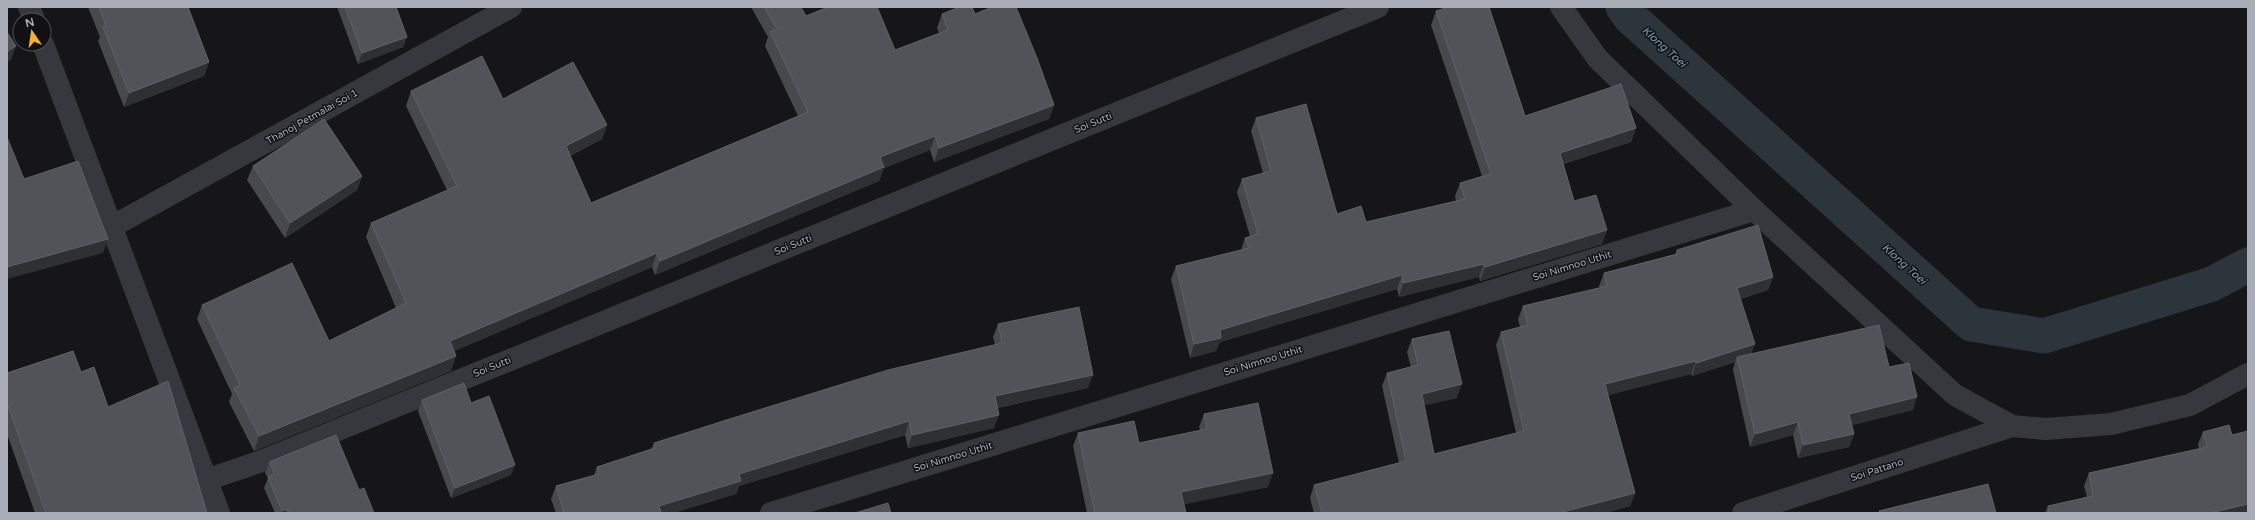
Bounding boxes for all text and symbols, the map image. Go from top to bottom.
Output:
north arrow [12,12,52,52]
text: N [24,15,36,30]
water label: Klong Toei [1639,24,1690,71]
street label: Thanoj Petmalai Soi 1 [264,87,360,147]
street label: Soi Sutti [1072,110,1114,136]
street label: Soi Sutti [772,232,814,258]
water label: Klong Toei [1879,241,1930,288]
street label: Soi Nimnoo Uthit [1531,248,1613,284]
street label: Soi Nimnoo Uthit [1222,343,1304,379]
street label: Soi Sutti [471,354,513,380]
street label: Soi Nimnoo Uthit [912,439,994,475]
street label: Soi Pattano [1849,456,1905,484]

